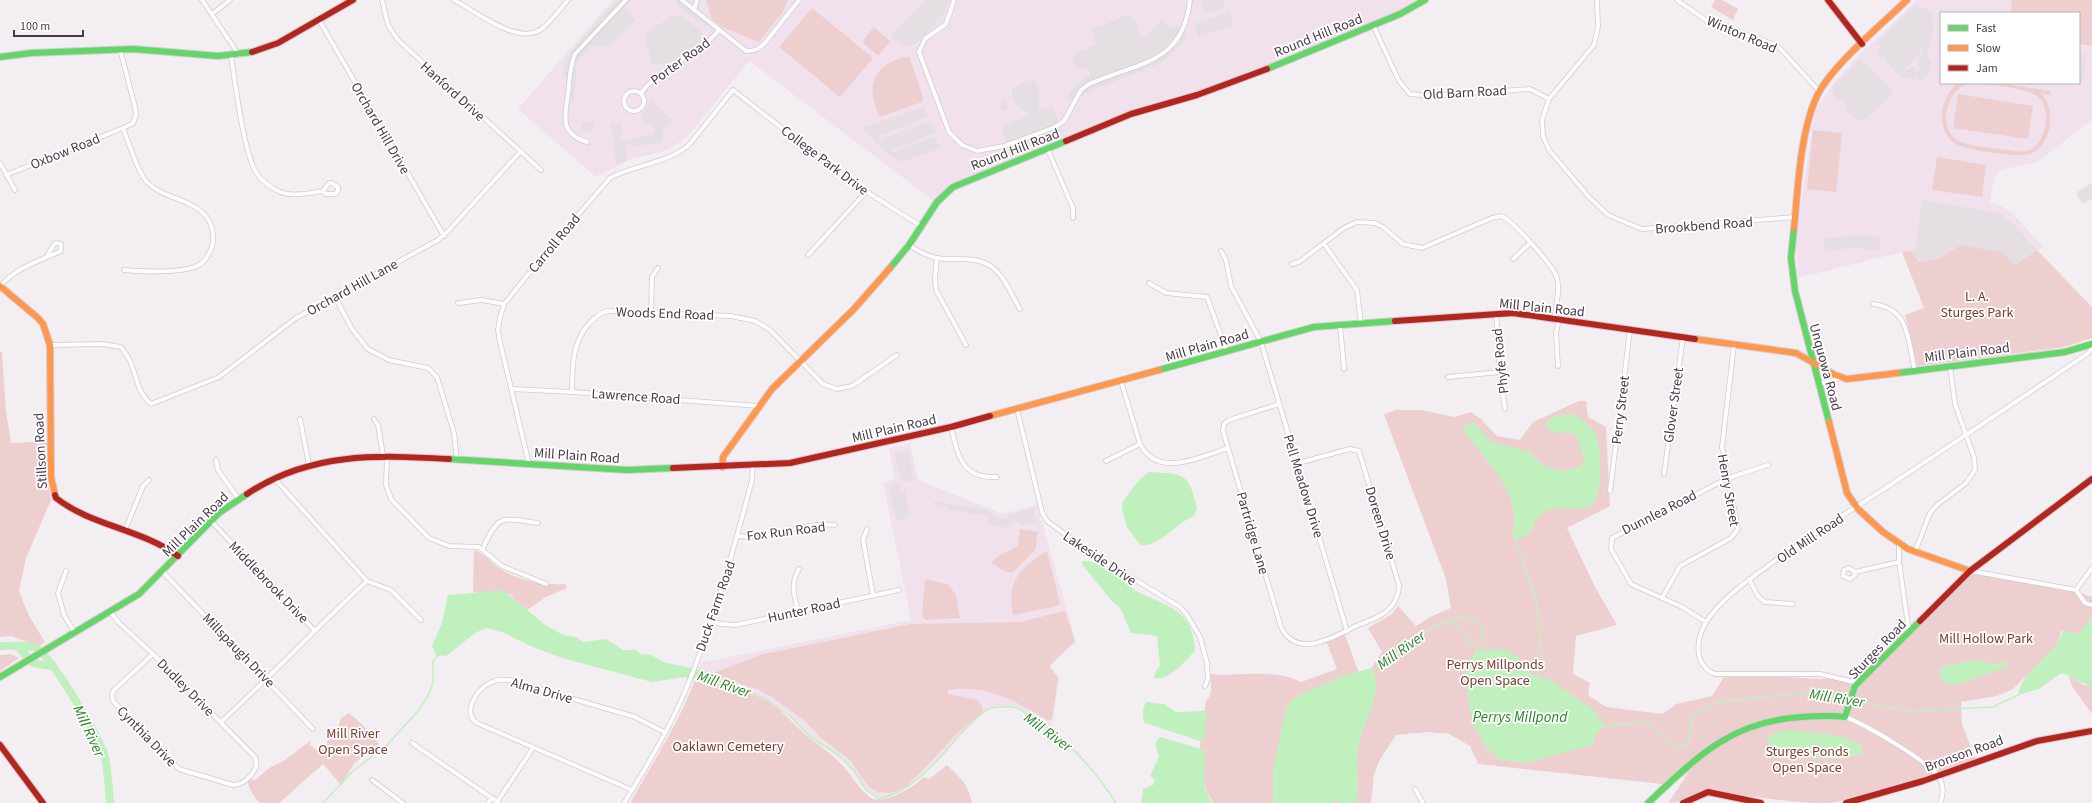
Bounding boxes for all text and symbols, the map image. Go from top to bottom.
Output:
street label: Round Hill Road [1271,9,1366,63]
street label: Winton Road [1703,11,1780,59]
scale bar [14,12,83,38]
legend [1940,12,2080,84]
text: 100 m [20,18,50,35]
text: Fast [1976,20,1996,37]
street label: Porter Road [647,33,714,90]
text: Slow [1976,40,2001,57]
street label: Hanford Drive [416,57,489,126]
text: Jam [1976,60,1998,77]
street label: Orchard Hill Drive [346,79,415,178]
street label: Old Barn Road [1423,81,1508,105]
street label: College Park Drive [776,121,873,201]
street label: Round Hill Road [968,124,1063,176]
street label: Oxbow Road [28,129,103,175]
street label: Carroll Road [524,210,586,278]
street label: Brookbend Road [1654,213,1754,239]
street label: Orchard Hill Lane [303,255,402,321]
park label: L. A. Sturges Park [1941,287,2013,323]
street label: Mill Plain Road [1498,294,1586,322]
street label: Woods End Road [616,302,714,326]
street label: Unquowa Road [1804,321,1846,413]
street label: Mill Plain Road [1163,324,1251,367]
street label: Phyfe Road [1488,327,1514,395]
street label: Mill Plain Road [1923,338,2011,368]
street label: Glover Street [1659,366,1689,444]
street label: Perry Street [1607,374,1635,446]
street label: Lawrence Road [591,384,681,410]
street label: Mill Plain Road [850,410,938,448]
street label: Stillson Road [29,412,53,490]
street label: Pell Meadow Drive [1278,432,1328,540]
street label: Mill Plain Road [533,443,621,469]
street label: Henry Street [1712,452,1744,528]
street label: Doreen Drive [1359,484,1401,562]
street label: Dunnlea Road [1618,485,1700,540]
street label: Mill Plain Road [158,488,234,562]
street label: Partridge Lane [1231,490,1273,577]
street label: Old Mill Road [1773,509,1848,569]
street label: Fox Run Road [746,517,827,547]
street label: Lakeside Drive [1059,527,1140,591]
street label: Middlebrook Drive [224,537,313,628]
street label: Duck Farm Road [691,558,741,655]
street label: Hunter Road [766,594,842,628]
street label: Millspaugh Drive [197,609,279,692]
street label: Sturges Road [1844,615,1912,684]
water label: Mill River [1373,625,1431,675]
park label: Mill Hollow Park [1939,629,2033,649]
street label: Dudley Drive [152,654,219,721]
park label: Perrys Millponds Open Space [1446,655,1544,691]
water label: Mill River [694,666,754,704]
street label: Alma Drive [509,673,575,709]
water label: Mill River [1808,684,1867,713]
water label: Mill River [67,702,110,762]
street label: Cynthia Drive [112,702,181,772]
water label: Perrys Millpond [1473,707,1568,728]
water label: Mill River [1019,708,1077,758]
park label: Mill River Open Space [318,724,388,760]
street label: Bronson Road [1922,730,2006,777]
park label: Oaklawn Cemetery [672,737,784,757]
park label: Sturges Ponds Open Space [1765,742,1849,778]

